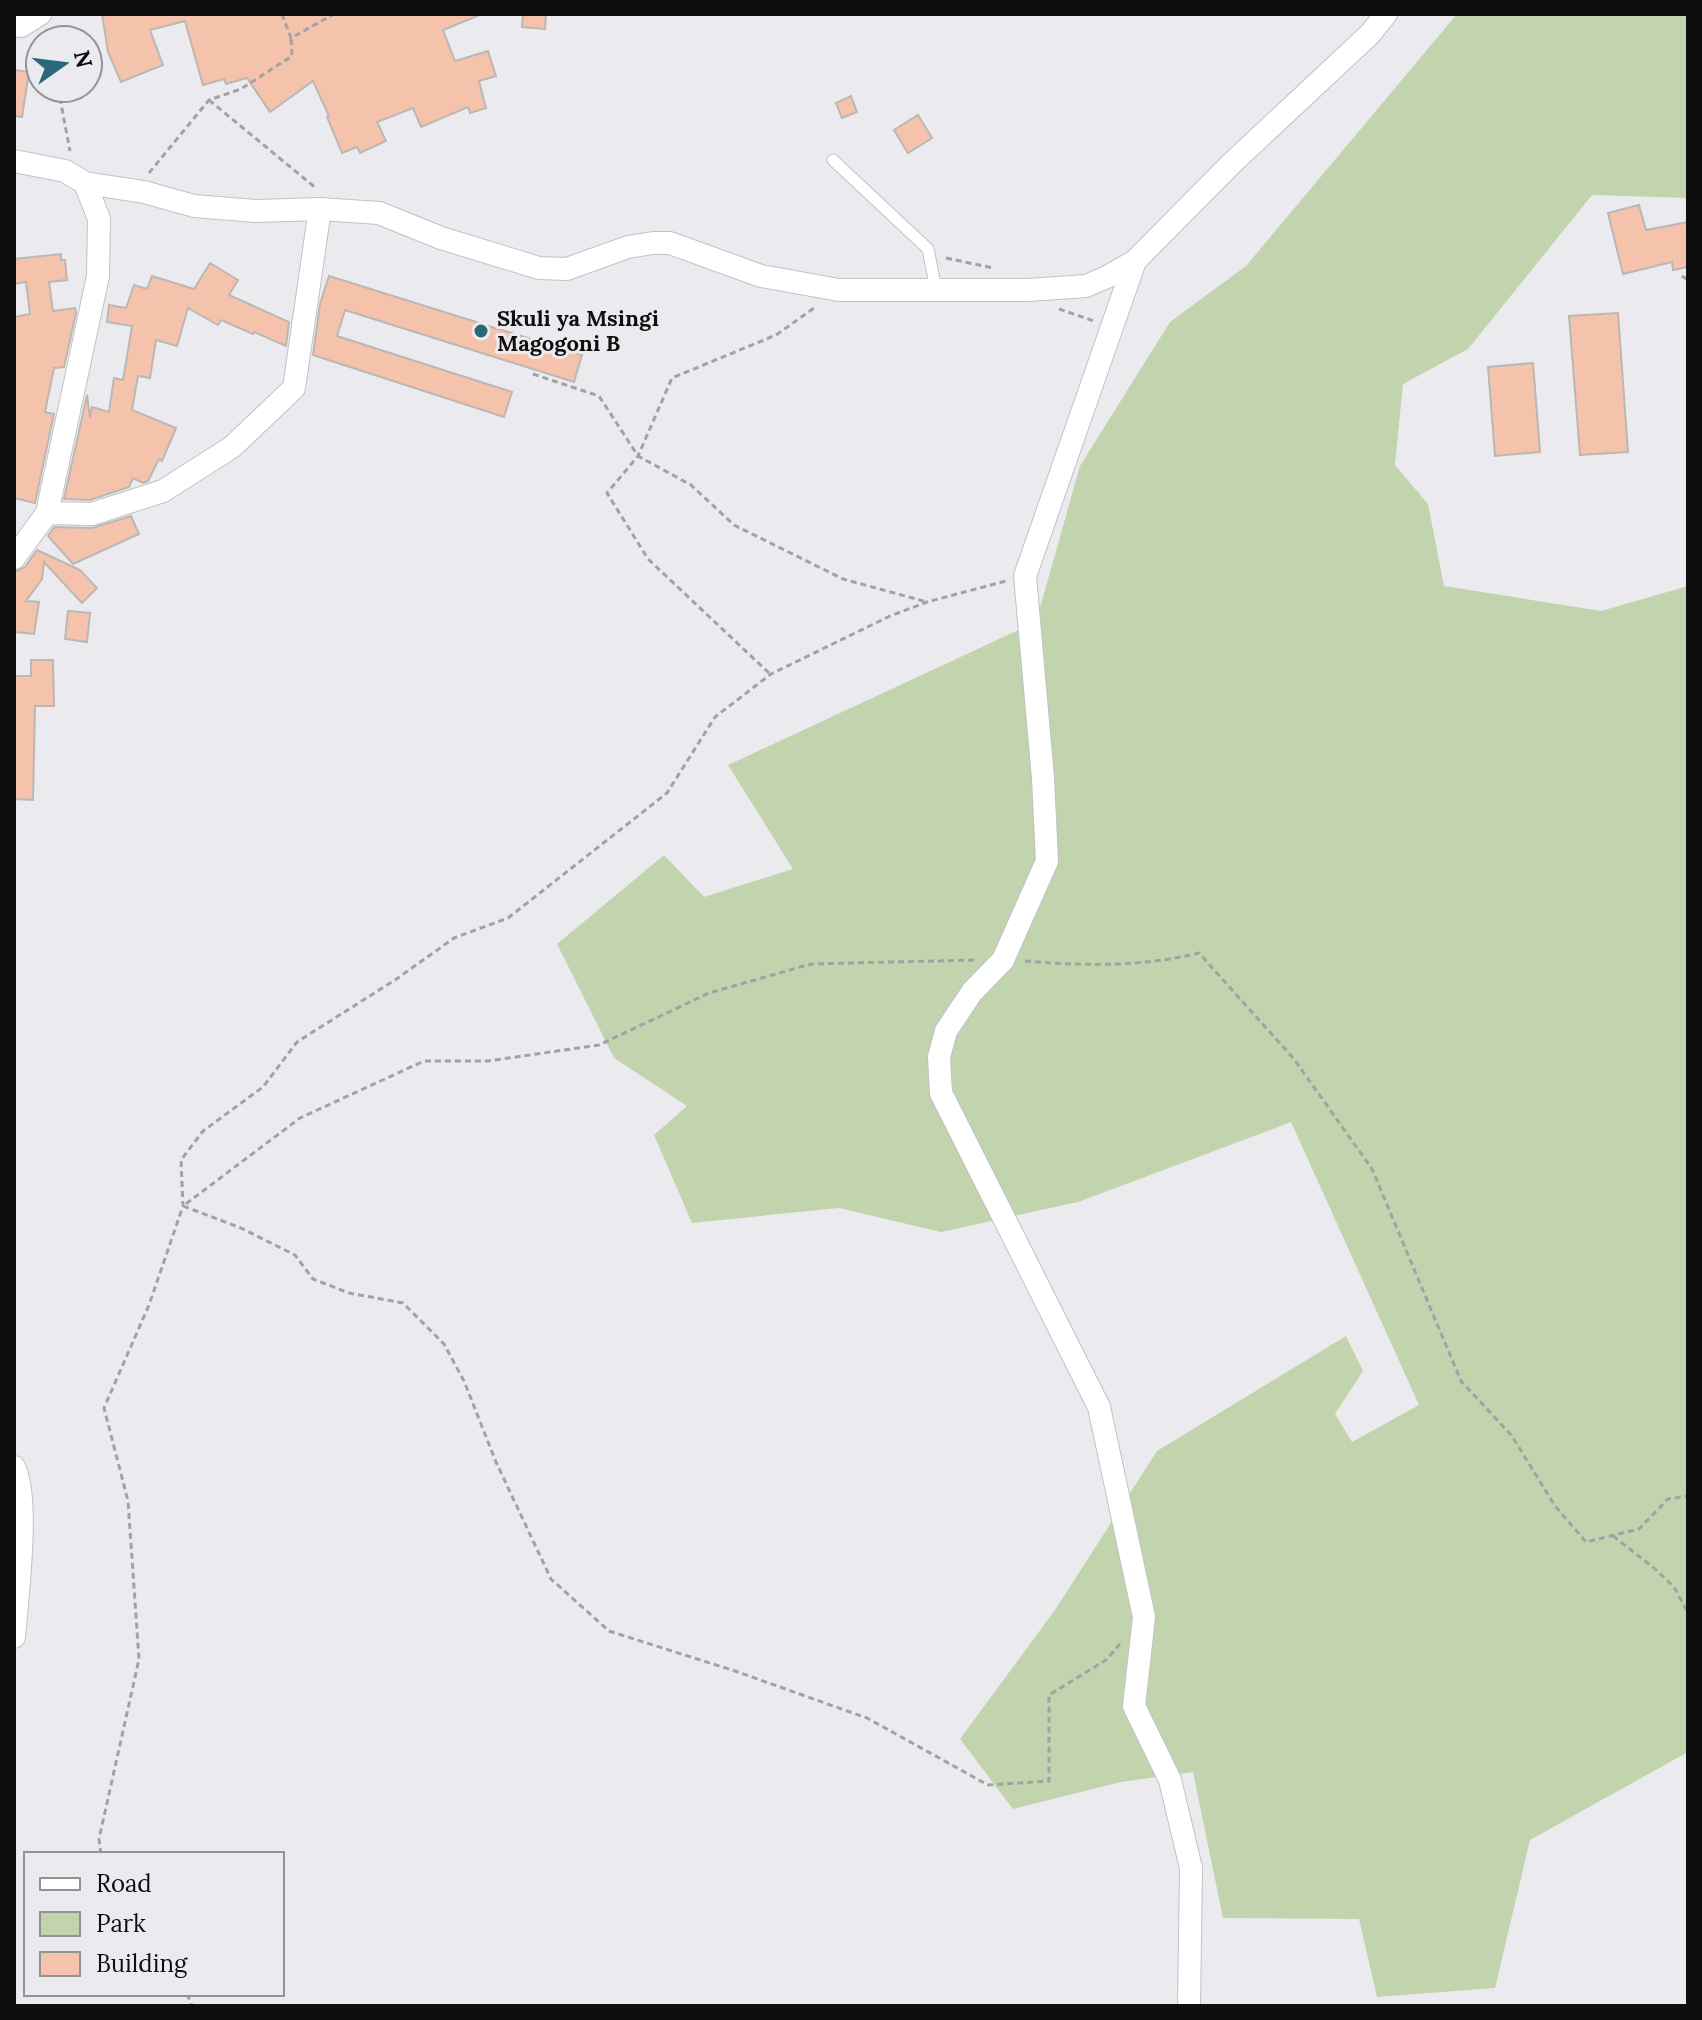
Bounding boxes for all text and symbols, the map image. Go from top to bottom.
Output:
north arrow [24,24,104,104]
text: N [68,48,99,71]
place label: Skuli ya Msingi Magogoni B [497,304,659,357]
marker: Skuli ya Msingi Magogoni B [472,322,490,340]
legend [24,1852,284,1996]
text: Road [96,1868,152,1899]
text: Park [96,1908,146,1939]
text: Building [96,1948,188,1979]

